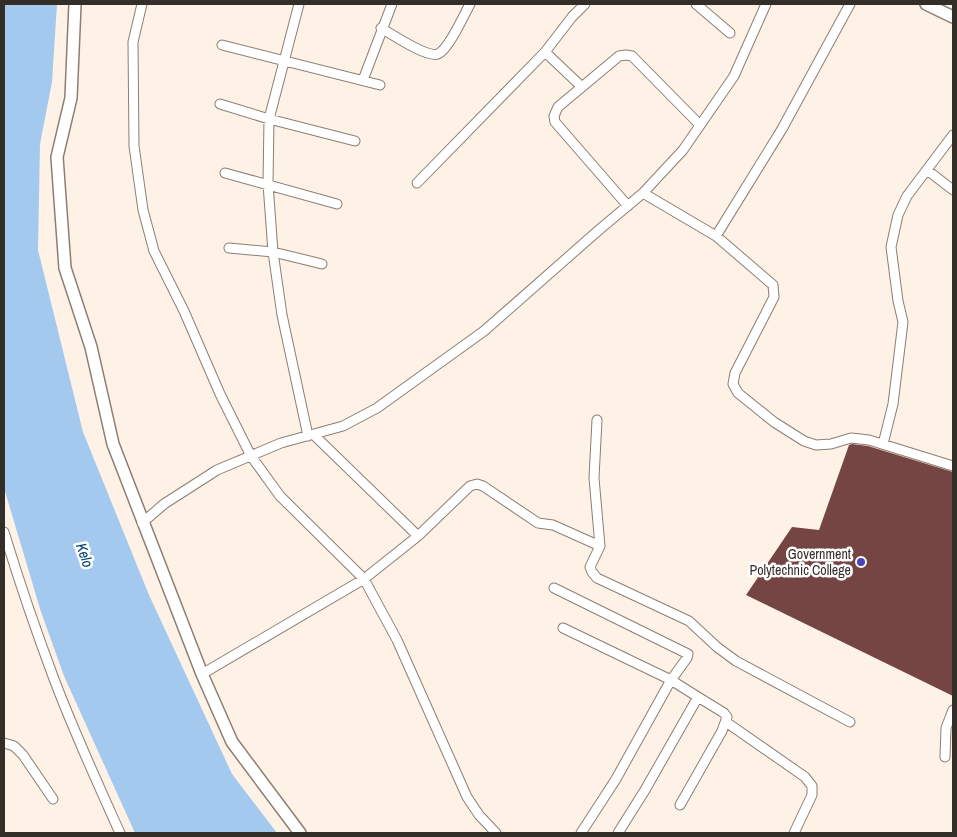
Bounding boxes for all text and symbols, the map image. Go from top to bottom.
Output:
water label: Kelo [71,540,99,570]
place label: Government Polytechnic College [750,545,851,579]
marker: Government Polytechnic College [855,556,867,568]

